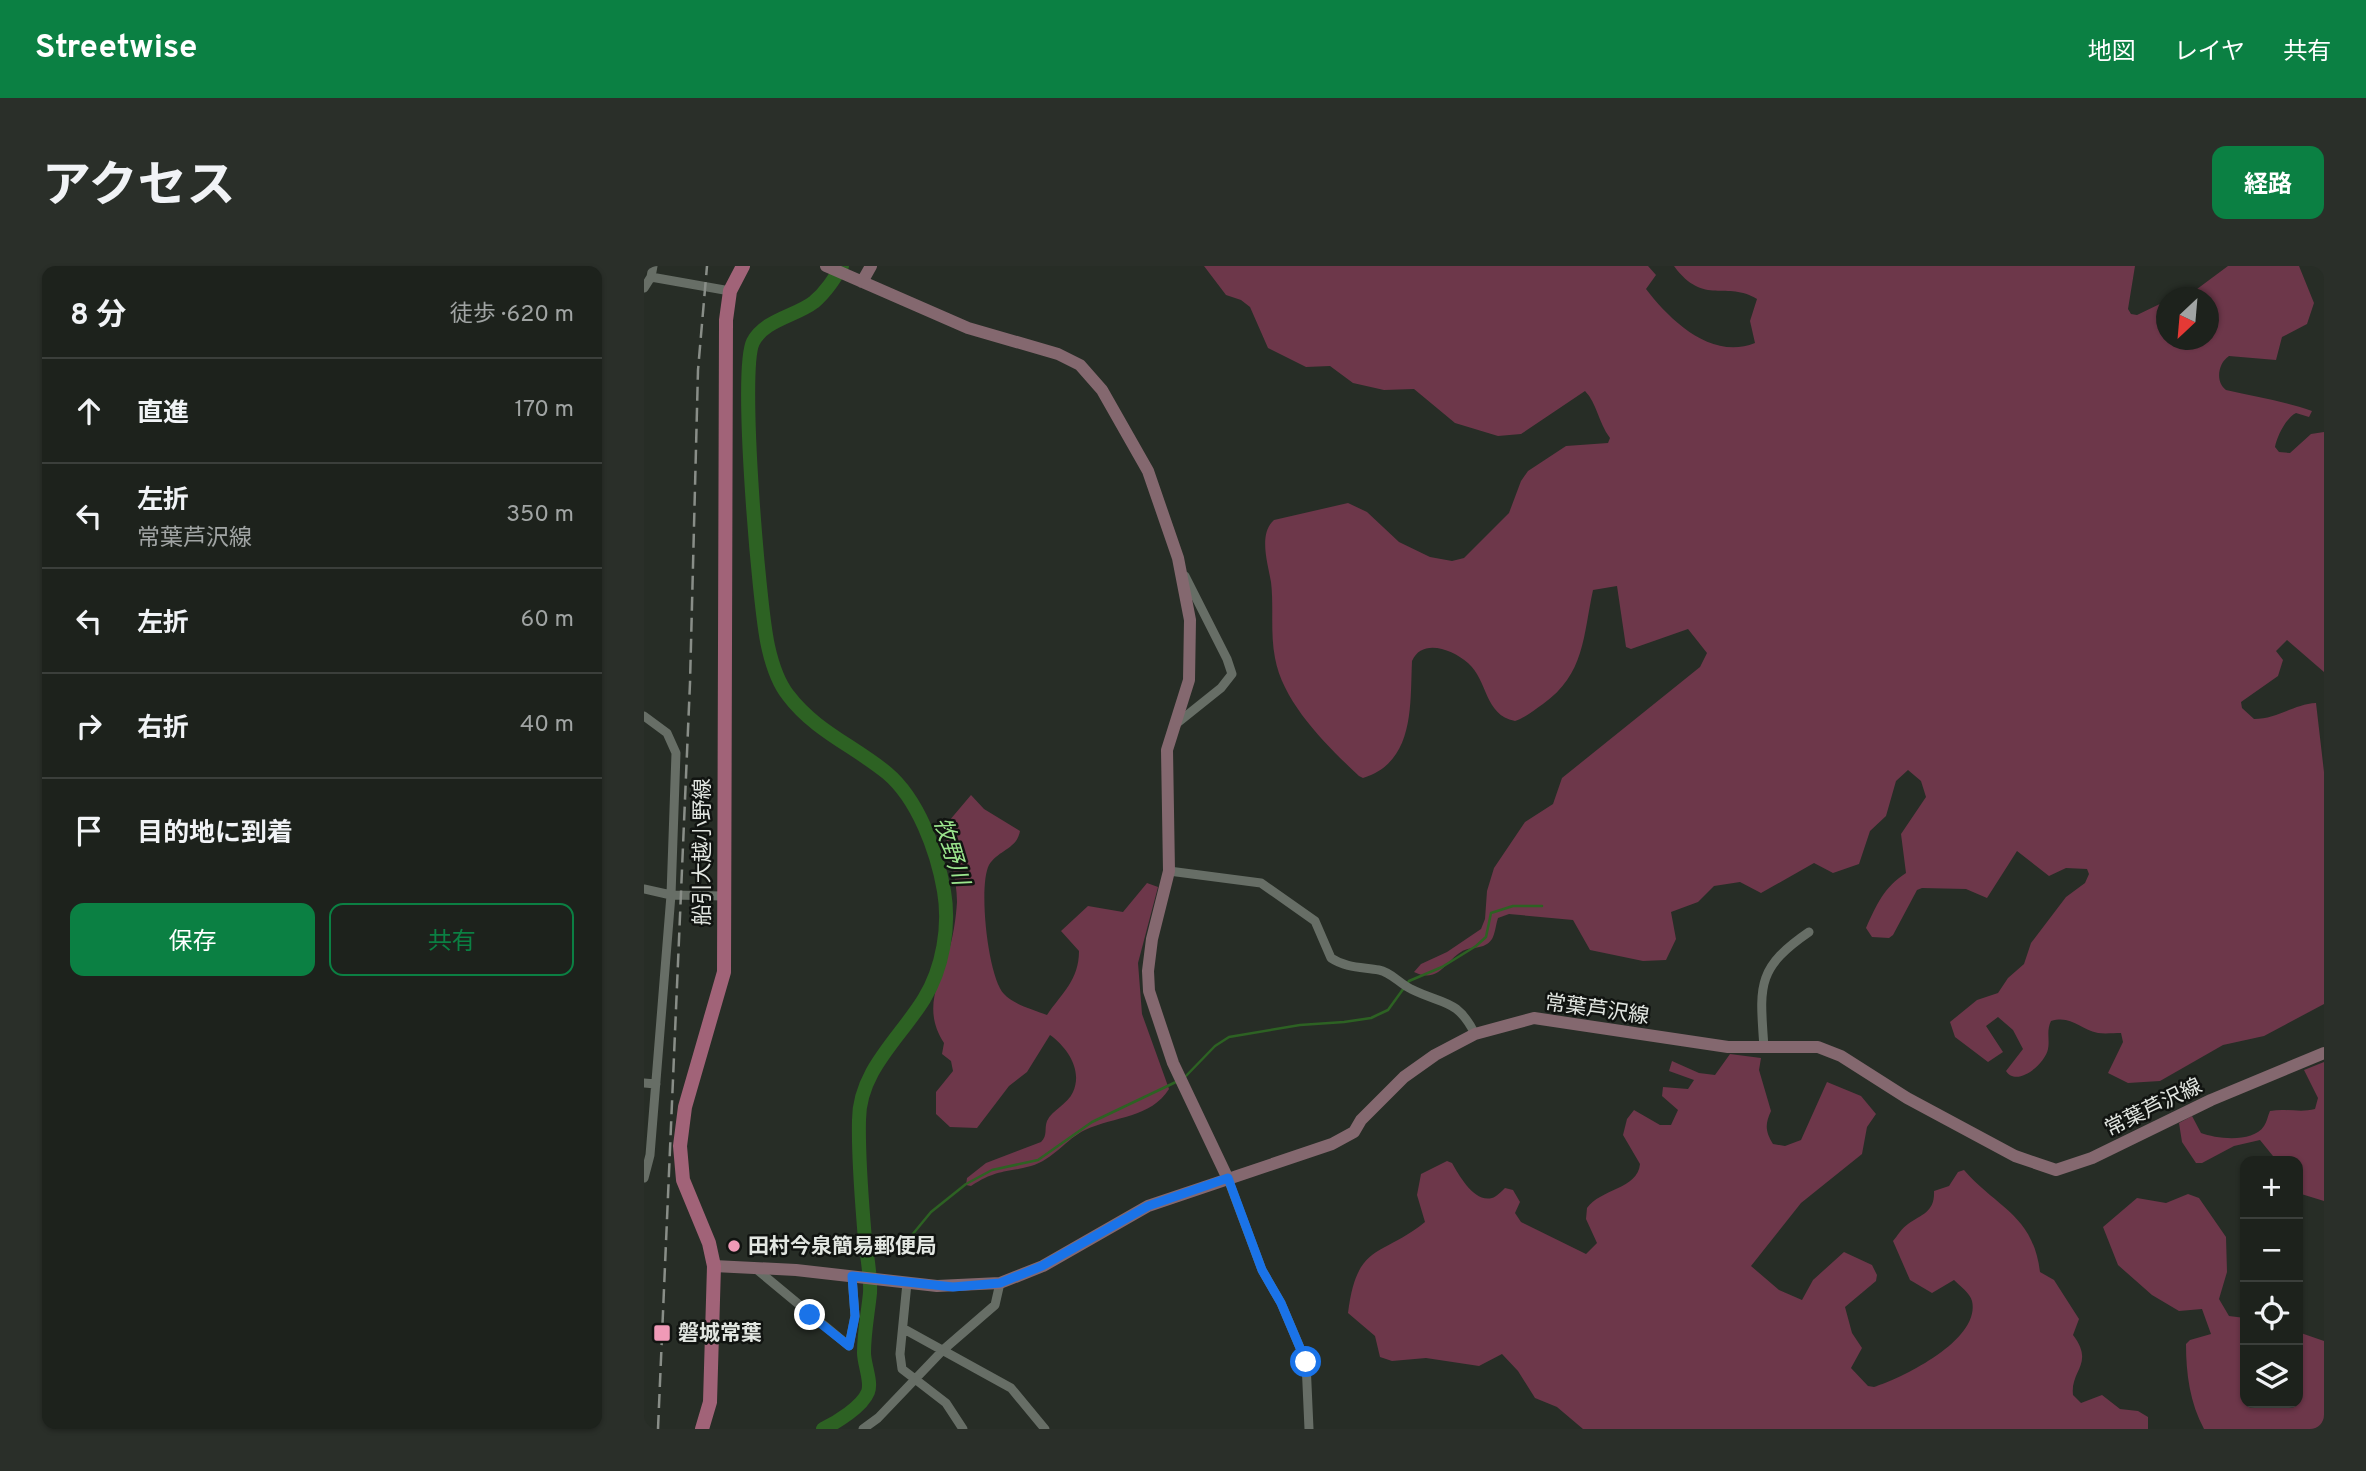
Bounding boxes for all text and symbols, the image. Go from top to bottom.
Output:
text: Streetwise [35,28,197,70]
text: 地図 [2088,38,2136,68]
text: レイヤ [2174,38,2245,68]
text: 共有 [2283,38,2331,68]
button: 経路 [2212,146,2324,219]
text: アクセス [42,158,236,220]
north arrow [2156,287,2219,350]
text: 8 分 [70,298,126,335]
text: 徒歩 · 620 m [450,301,574,330]
icon: ahead [70,392,108,430]
text: 170 m [515,396,574,425]
text: 直進 [137,398,189,431]
text: 左折 [137,485,189,518]
icon: left [70,497,108,535]
text: 350 m [506,501,574,530]
text: 常葉芦沢線 [137,525,252,554]
icon: left [70,602,108,640]
text: 60 m [521,606,574,635]
text: 左折 [137,608,189,641]
icon: right [70,707,108,745]
text: 40 m [520,711,574,740]
text: 右折 [137,713,189,746]
street label: 船引大越小野線 [690,779,717,926]
icon: arrive [70,812,108,850]
water label: 牧野川 [926,814,974,892]
text: 目的地に到着 [137,818,293,851]
button: 保存 [70,903,315,976]
button: 共有 [329,903,574,976]
street label: 常葉芦沢線 [1543,990,1651,1031]
street label: 常葉芦沢線 [2101,1073,2207,1143]
map controls [2240,1156,2303,1408]
button: + [2240,1156,2303,1219]
button: − [2240,1219,2303,1282]
place label: 田村今泉簡易郵便局 [748,1234,937,1261]
marker: 田村今泉簡易郵便局 [726,1238,742,1254]
button: locate [2240,1282,2303,1345]
route end [794,1299,825,1330]
place label: 磐城常葉 [678,1321,762,1348]
marker: 磐城常葉 [652,1323,672,1343]
button: layers [2240,1345,2303,1408]
route start [1290,1346,1321,1377]

